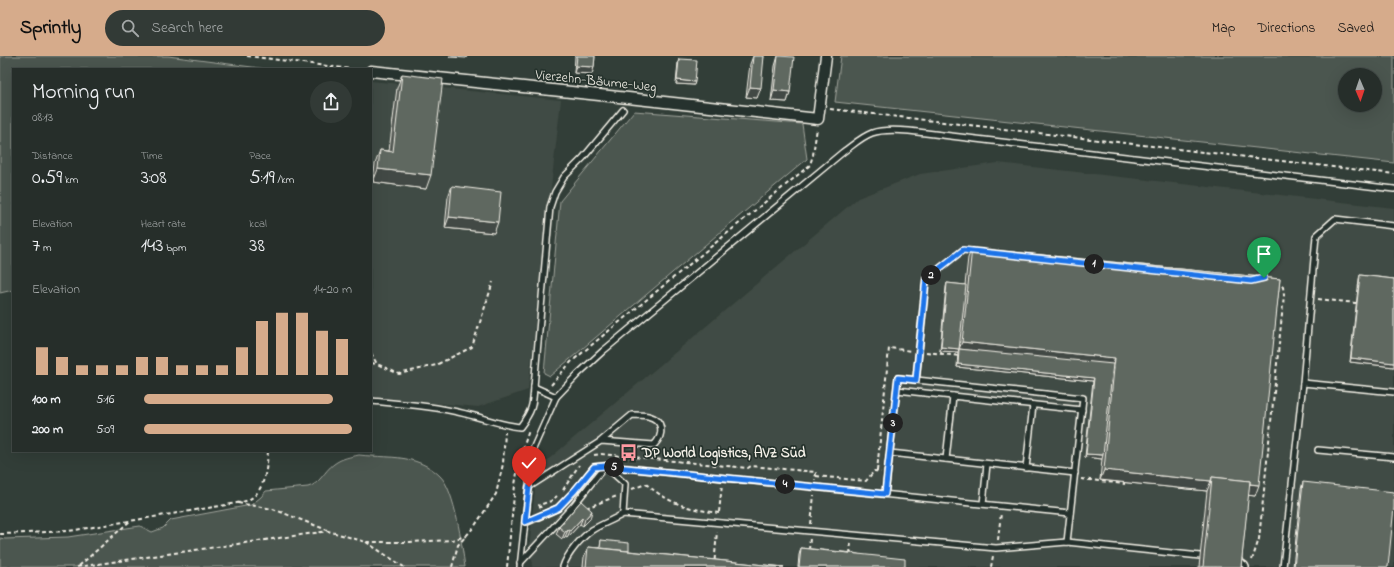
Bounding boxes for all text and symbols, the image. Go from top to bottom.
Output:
search box [105,10,385,46]
text: Sprintly [20,15,81,42]
icon: search [119,17,141,39]
text: Search here [151,17,223,39]
text: Map [1212,18,1235,39]
text: Directions [1257,18,1315,39]
text: Saved [1337,18,1374,39]
street label: Vierzehn-Bäume-Weg [533,65,657,99]
north arrow [1338,68,1382,112]
map controls [1338,68,1382,112]
text: Morning run [32,77,135,109]
button: share [310,81,352,123]
text: 08:13 [32,108,53,127]
text: Distance [32,148,73,164]
text: Time [141,148,162,164]
text: Pace [249,148,271,164]
text: 0.59 [32,164,62,193]
text: 3:08 [141,164,167,193]
text: 5:19 [249,164,275,193]
text: km [62,172,78,188]
text: /km [275,172,294,188]
text: Elevation [32,216,72,232]
text: Heart rate [141,216,186,232]
text: kcal [249,216,267,232]
text: 7 [32,232,40,261]
text: 143 [141,232,164,261]
text: 38 [249,232,265,261]
pin [1247,237,1281,278]
text: m [40,240,52,256]
text: bpm [164,240,187,256]
icon: arrive [1253,243,1275,265]
pin: 1 [1084,254,1104,274]
text: 1 [1092,256,1096,272]
pin: 2 [921,265,941,285]
text: 2 [928,267,934,283]
text: Elevation [32,280,80,299]
text: 14–20 m [313,280,352,299]
text: 100 m [32,390,61,409]
text: 5:16 [96,390,114,409]
pin: 3 [883,413,903,433]
text: 3 [891,415,895,431]
text: 200 m [32,420,63,439]
text: 5:09 [96,420,114,439]
bus stop icon: DP World Logistics, AVZ Süd [619,442,639,462]
place label: DP World Logistics, AVZ Süd [641,443,806,466]
pin [512,446,546,487]
icon: check [518,452,540,474]
pin: 5 [604,457,624,477]
text: 5 [611,459,617,475]
pin: 4 [775,474,795,494]
text: 4 [783,476,787,492]

